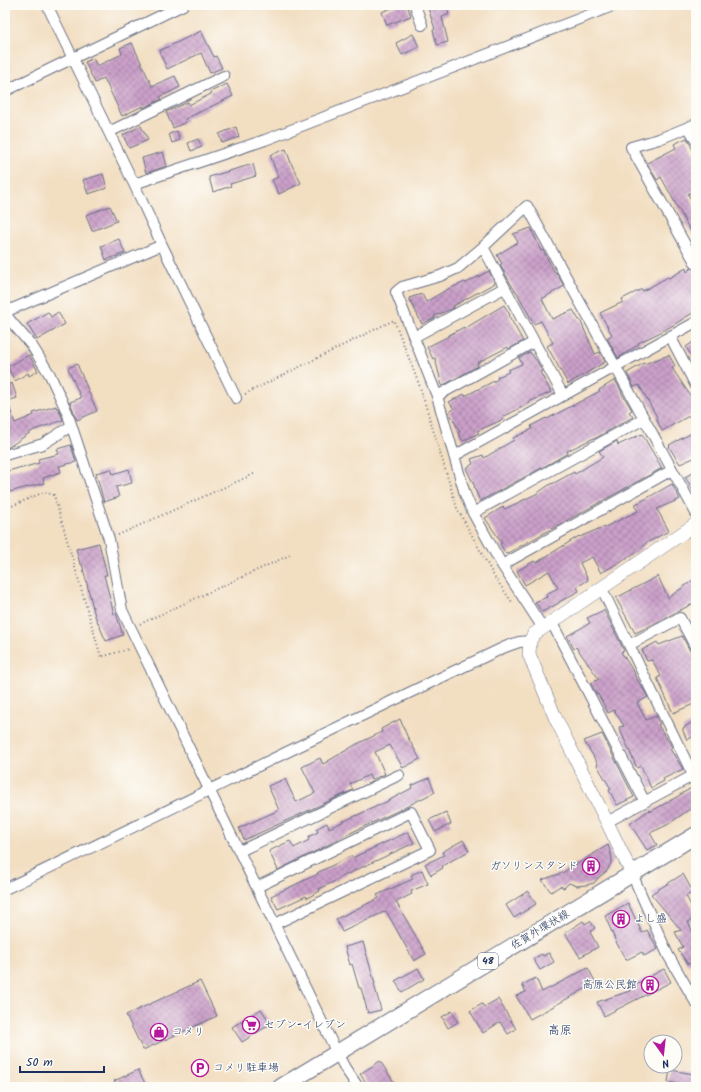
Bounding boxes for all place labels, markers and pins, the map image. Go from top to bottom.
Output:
building icon: ガソリンスタンド [581,856,601,876]
place label: ガソリンスタンド [490,857,578,875]
building icon: よし盛 [611,909,631,929]
place label: よし盛 [634,910,667,928]
building icon: 高原公民館 [640,975,660,995]
place label: 高原公民館 [582,976,637,994]
supermarket icon: セブン-イレブン [241,1015,261,1035]
place label: セブン-イレブン [264,1016,346,1034]
shop icon: コメリ [149,1022,169,1042]
place label: コメリ [172,1023,205,1041]
parking icon: コメリ駐車場 [190,1058,210,1078]
place label: コメリ駐車場 [213,1059,279,1077]

